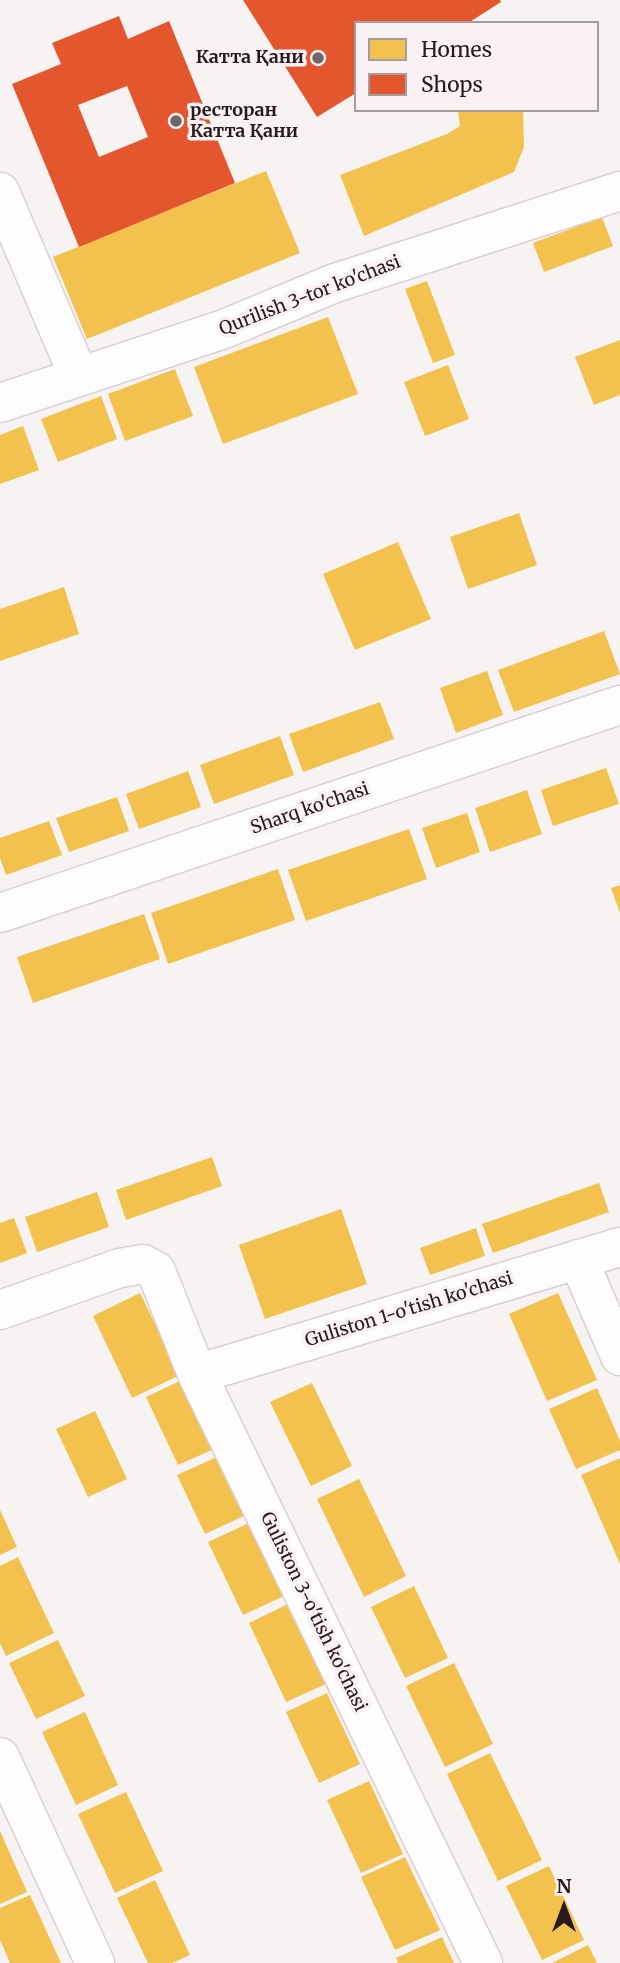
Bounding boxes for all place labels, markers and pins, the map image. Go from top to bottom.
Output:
place label: Катта Қани [196,47,304,69]
marker: Катта Қани [310,50,326,66]
place label: ресторан Катта Қани [190,100,298,142]
marker: ресторан Катта Қани [168,113,184,129]

